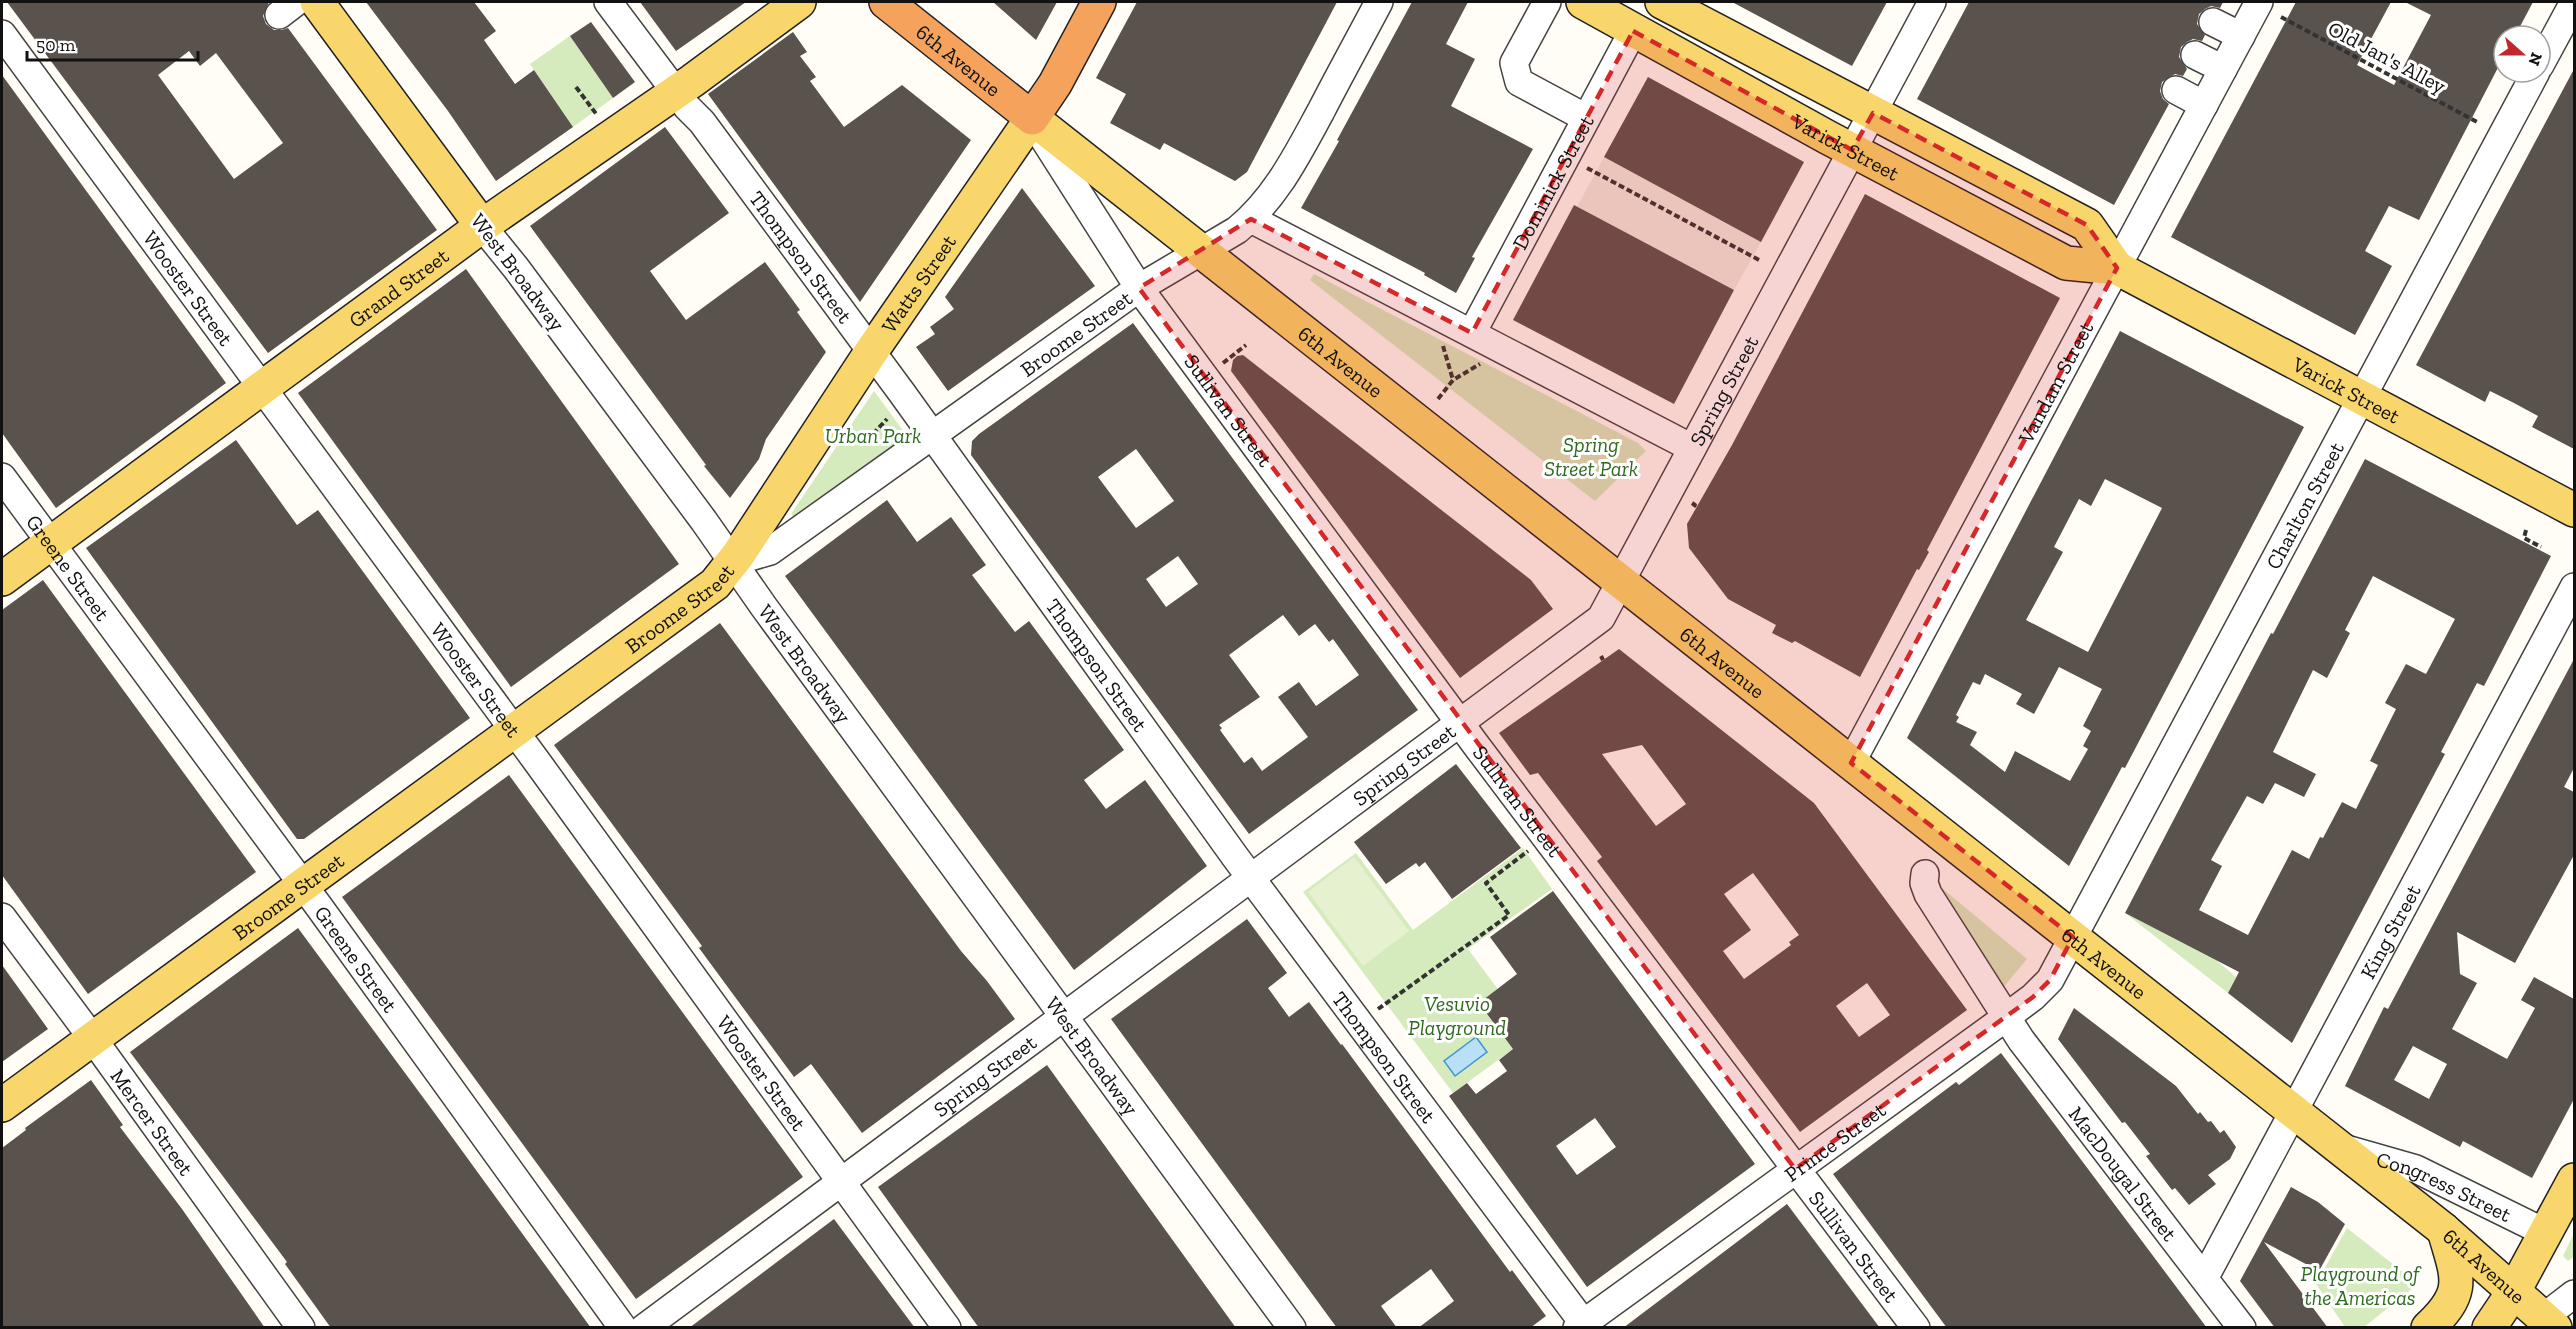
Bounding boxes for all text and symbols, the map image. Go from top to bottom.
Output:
street label: Old Jan's Alley [2324,16,2450,99]
street label: 6th Avenue [911,19,1006,101]
scale bar [27,24,198,62]
north arrow [2492,24,2552,84]
text: 50 m [36,34,76,56]
text: N [2524,50,2547,68]
street label: Varick Street [1787,107,1904,186]
street label: Dominick Street [1507,111,1598,253]
street label: Thompson Street [745,186,858,328]
street label: West Broadway [466,208,570,336]
street label: Wooster Street [138,226,239,350]
street label: Watts Street [876,229,961,337]
street label: Grand Street [344,243,453,332]
street label: Broome Street [1015,285,1137,381]
street label: Vandam Street [2012,317,2098,448]
street label: 6th Avenue [1293,320,1388,402]
street label: Spring Street [1684,331,1763,450]
street label: Sullivan Street [1180,349,1279,471]
street label: Varick Street [2288,350,2405,428]
park label: Urban Park [825,423,921,448]
park label: Spring Street Park [1544,432,1638,481]
street label: Charlton Street [2260,437,2348,573]
street label: Greene Street [21,509,116,625]
street label: Broome Street [620,558,739,658]
street label: Thompson Street [1041,594,1153,736]
street label: West Broadway [754,599,857,728]
street label: Wooster Street [426,617,527,742]
street label: 6th Avenue [1675,621,1770,703]
street label: Spring Street [1348,718,1460,810]
street label: Sullivan Street [1468,740,1568,861]
street label: Broome Street [227,847,348,945]
street label: King Street [2355,880,2425,983]
street label: Greene Street [310,901,403,1017]
street label: 6th Avenue [2057,922,2152,1004]
street label: Thompson Street [1327,986,1442,1127]
street label: West Broadway [1041,991,1144,1120]
park label: Vesuvio Playground [1408,991,1506,1040]
street label: Wooster Street [712,1010,812,1135]
street label: Spring Street [928,1029,1041,1122]
street label: Mercer Street [106,1064,199,1180]
street label: Prince Street [1779,1097,1890,1186]
street label: MacDougal Street [2064,1101,2183,1246]
street label: Congress Street [2374,1146,2516,1227]
street label: Sullivan Street [1804,1186,1904,1307]
street label: 6th Avenue [2438,1223,2531,1309]
park label: Playground of the Americas [2301,1261,2422,1310]

